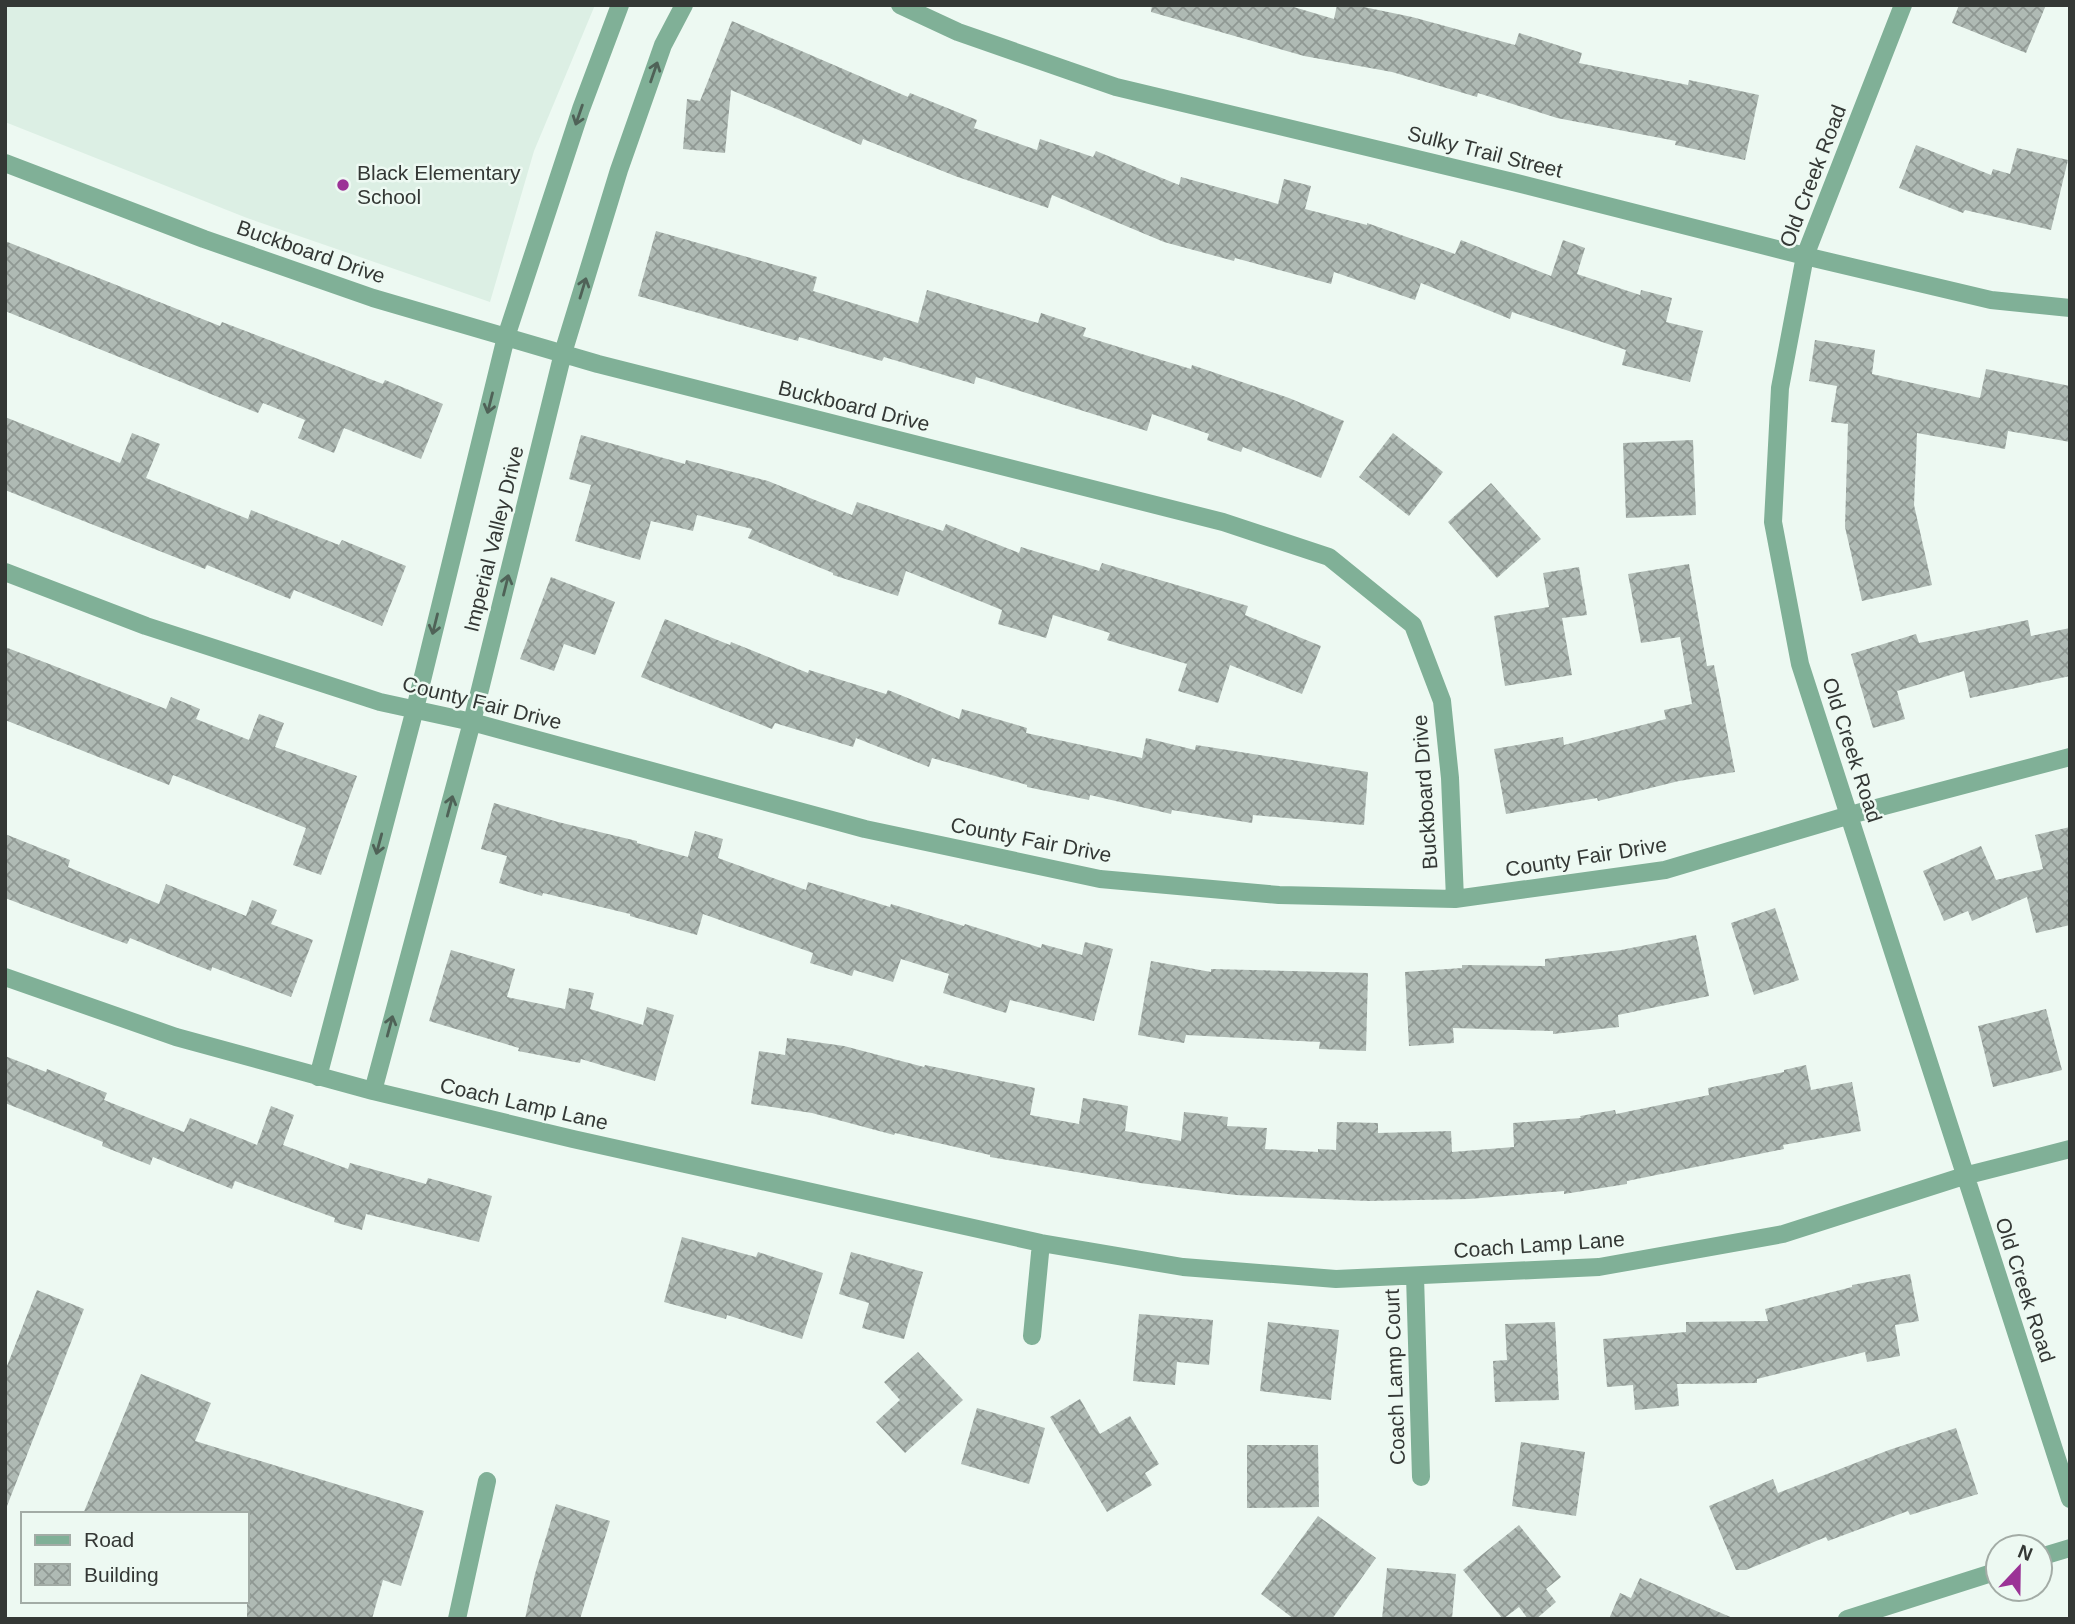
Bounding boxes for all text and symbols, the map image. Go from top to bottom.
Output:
one-way arrow [648,61,661,83]
street label: Old Creek Road [1775,101,1850,250]
one-way arrow [572,103,584,125]
street label: Sulky Trail Street [1405,121,1565,182]
place label: Black Elementary School [357,161,521,208]
marker: Black Elementary School [335,177,351,193]
street label: Buckboard Drive [234,215,388,288]
one-way arrow [577,278,590,300]
street label: Buckboard Drive [776,376,932,435]
one-way arrow [482,391,496,414]
street label: Imperial Valley Drive [459,443,528,634]
one-way arrow [500,574,513,597]
one-way arrow [428,612,442,635]
street label: County Fair Drive [400,672,564,733]
street label: Old Creek Road [1818,675,1887,825]
street label: Buckboard Drive [1408,714,1441,870]
one-way arrow [444,795,457,817]
street label: County Fair Drive [949,813,1113,866]
street label: County Fair Drive [1503,832,1668,881]
one-way arrow [372,833,385,855]
one-way arrow [385,1015,398,1037]
street label: Coach Lamp Lane [438,1073,610,1134]
street label: Old Creek Road [1991,1215,2060,1365]
street label: Coach Lamp Lane [1453,1227,1625,1262]
street label: Coach Lamp Court [1380,1288,1409,1465]
legend [21,1512,248,1603]
text: Road [84,1528,134,1551]
north arrow [1984,1533,2054,1603]
text: N [2015,1540,2035,1565]
text: Building [84,1563,159,1586]

